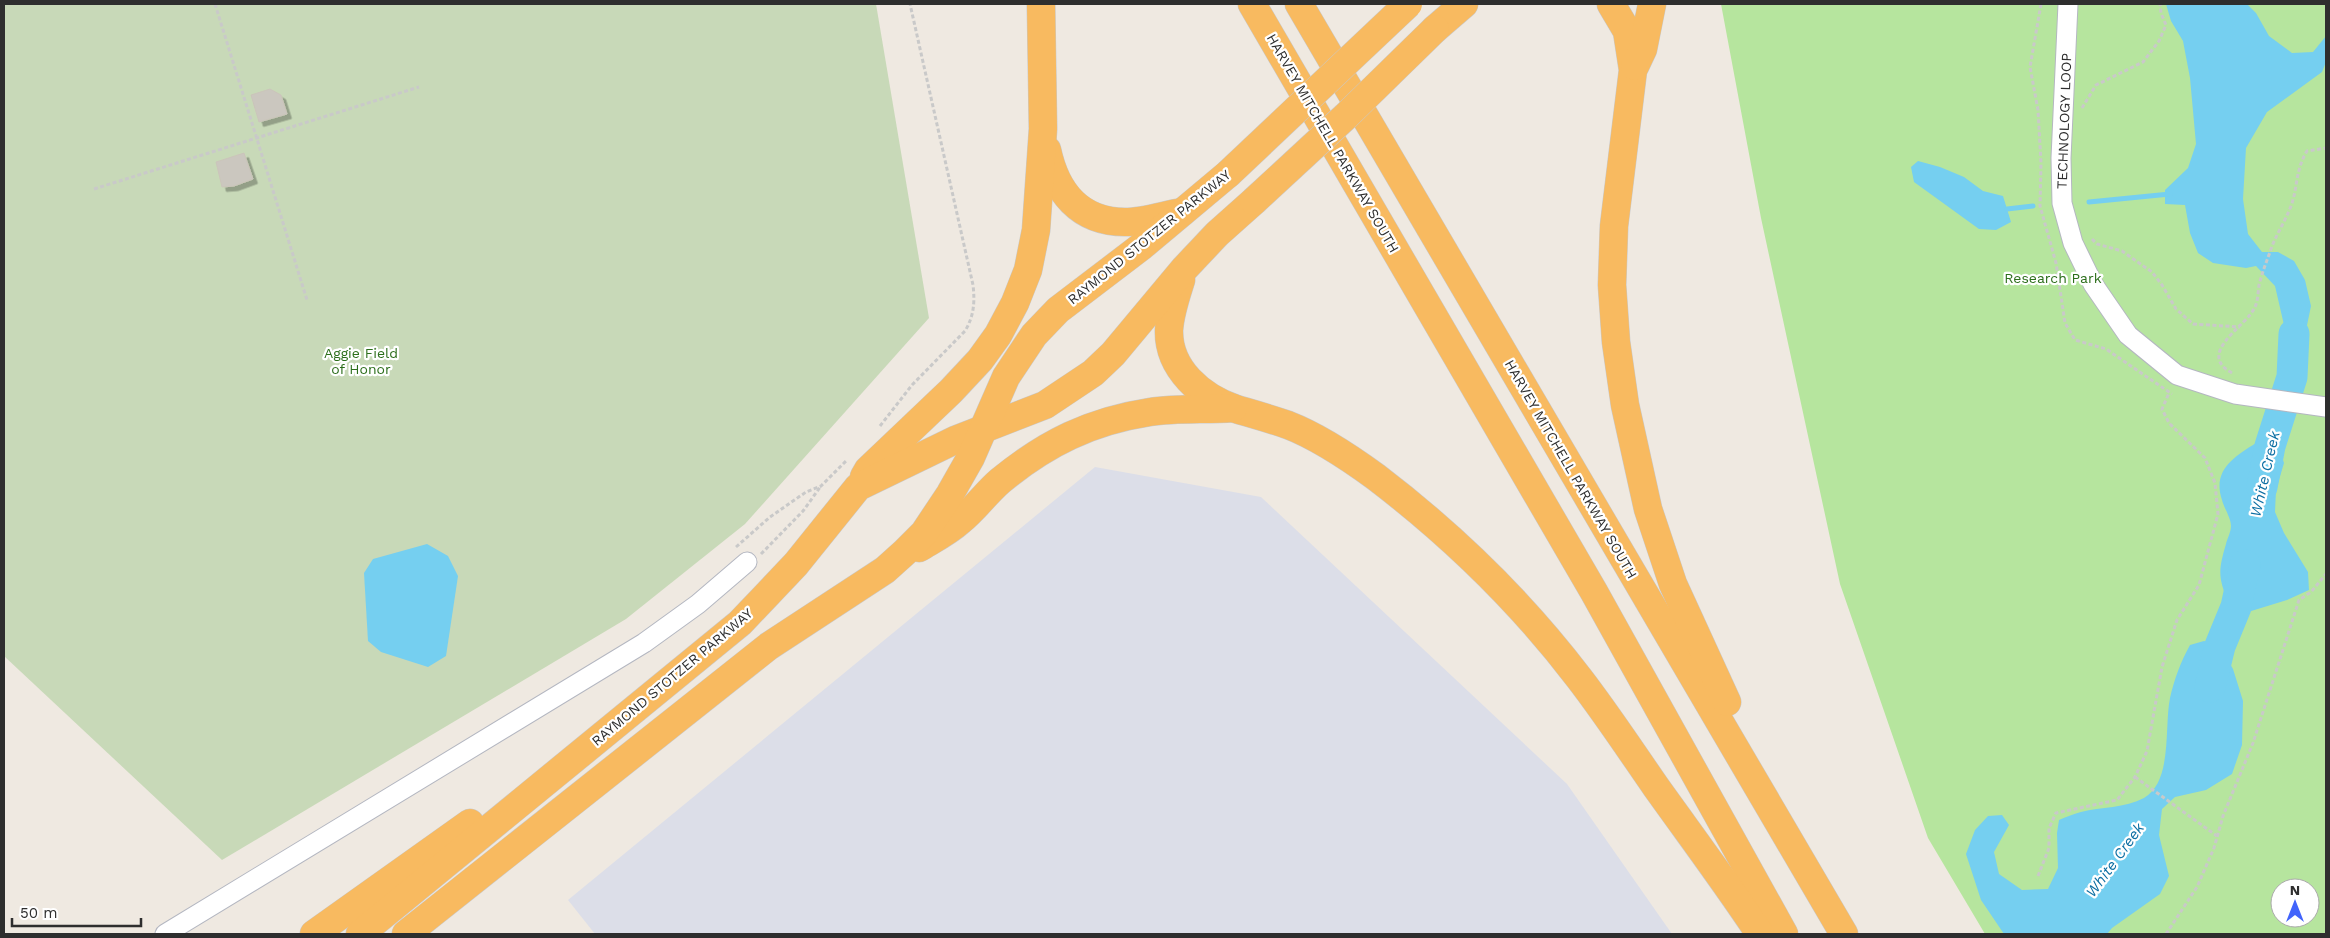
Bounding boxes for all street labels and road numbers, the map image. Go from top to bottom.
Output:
street label: HARVEY MITCHELL PARKWAY SOUTH [1264,31,1402,255]
street label: TECHNOLOGY LOOP [2054,53,2074,189]
street label: RAYMOND STOTZER PARKWAY [1064,166,1234,308]
street label: HARVEY MITCHELL PARKWAY SOUTH [1502,357,1640,581]
street label: RAYMOND STOTZER PARKWAY [588,605,756,749]

